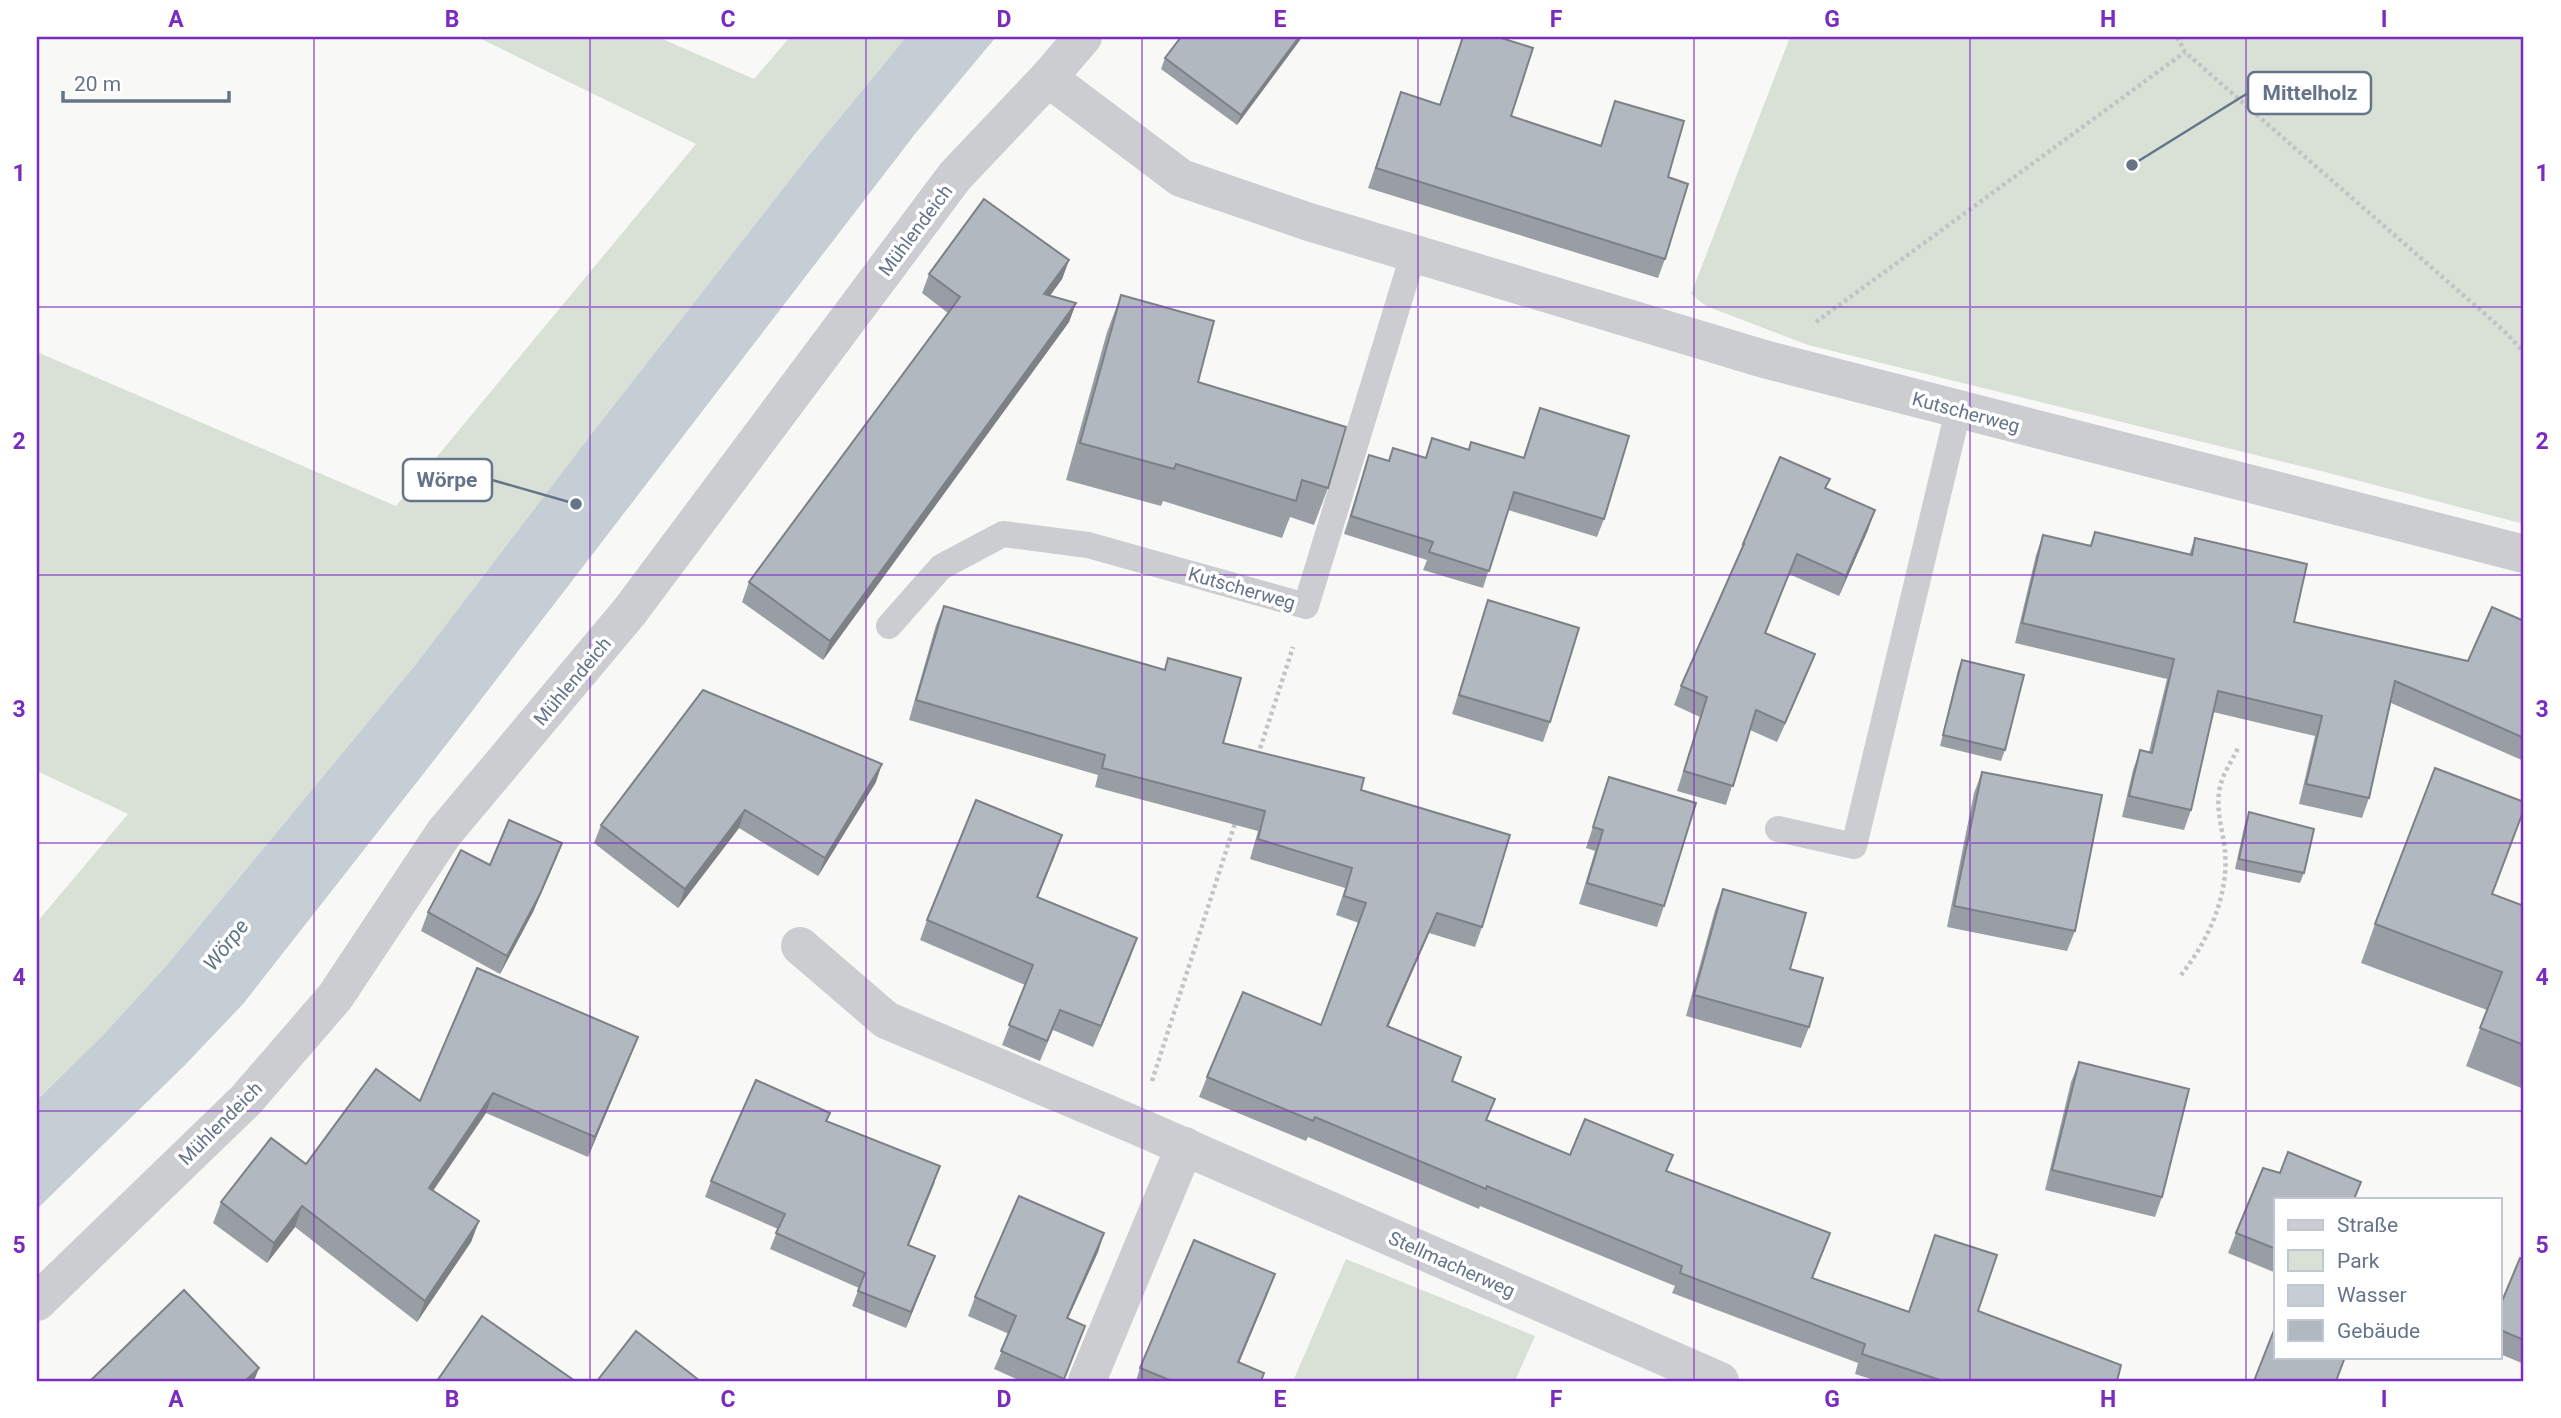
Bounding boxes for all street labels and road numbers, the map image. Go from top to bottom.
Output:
street label: Mühlendeich [874,180,957,281]
street label: Kutscherweg [1910,387,2022,438]
street label: Kutscherweg [1186,562,1298,615]
street label: Mühlendeich [529,632,616,730]
street label: Mühlendeich [174,1077,267,1170]
street label: Stellmacherweg [1385,1226,1519,1303]

